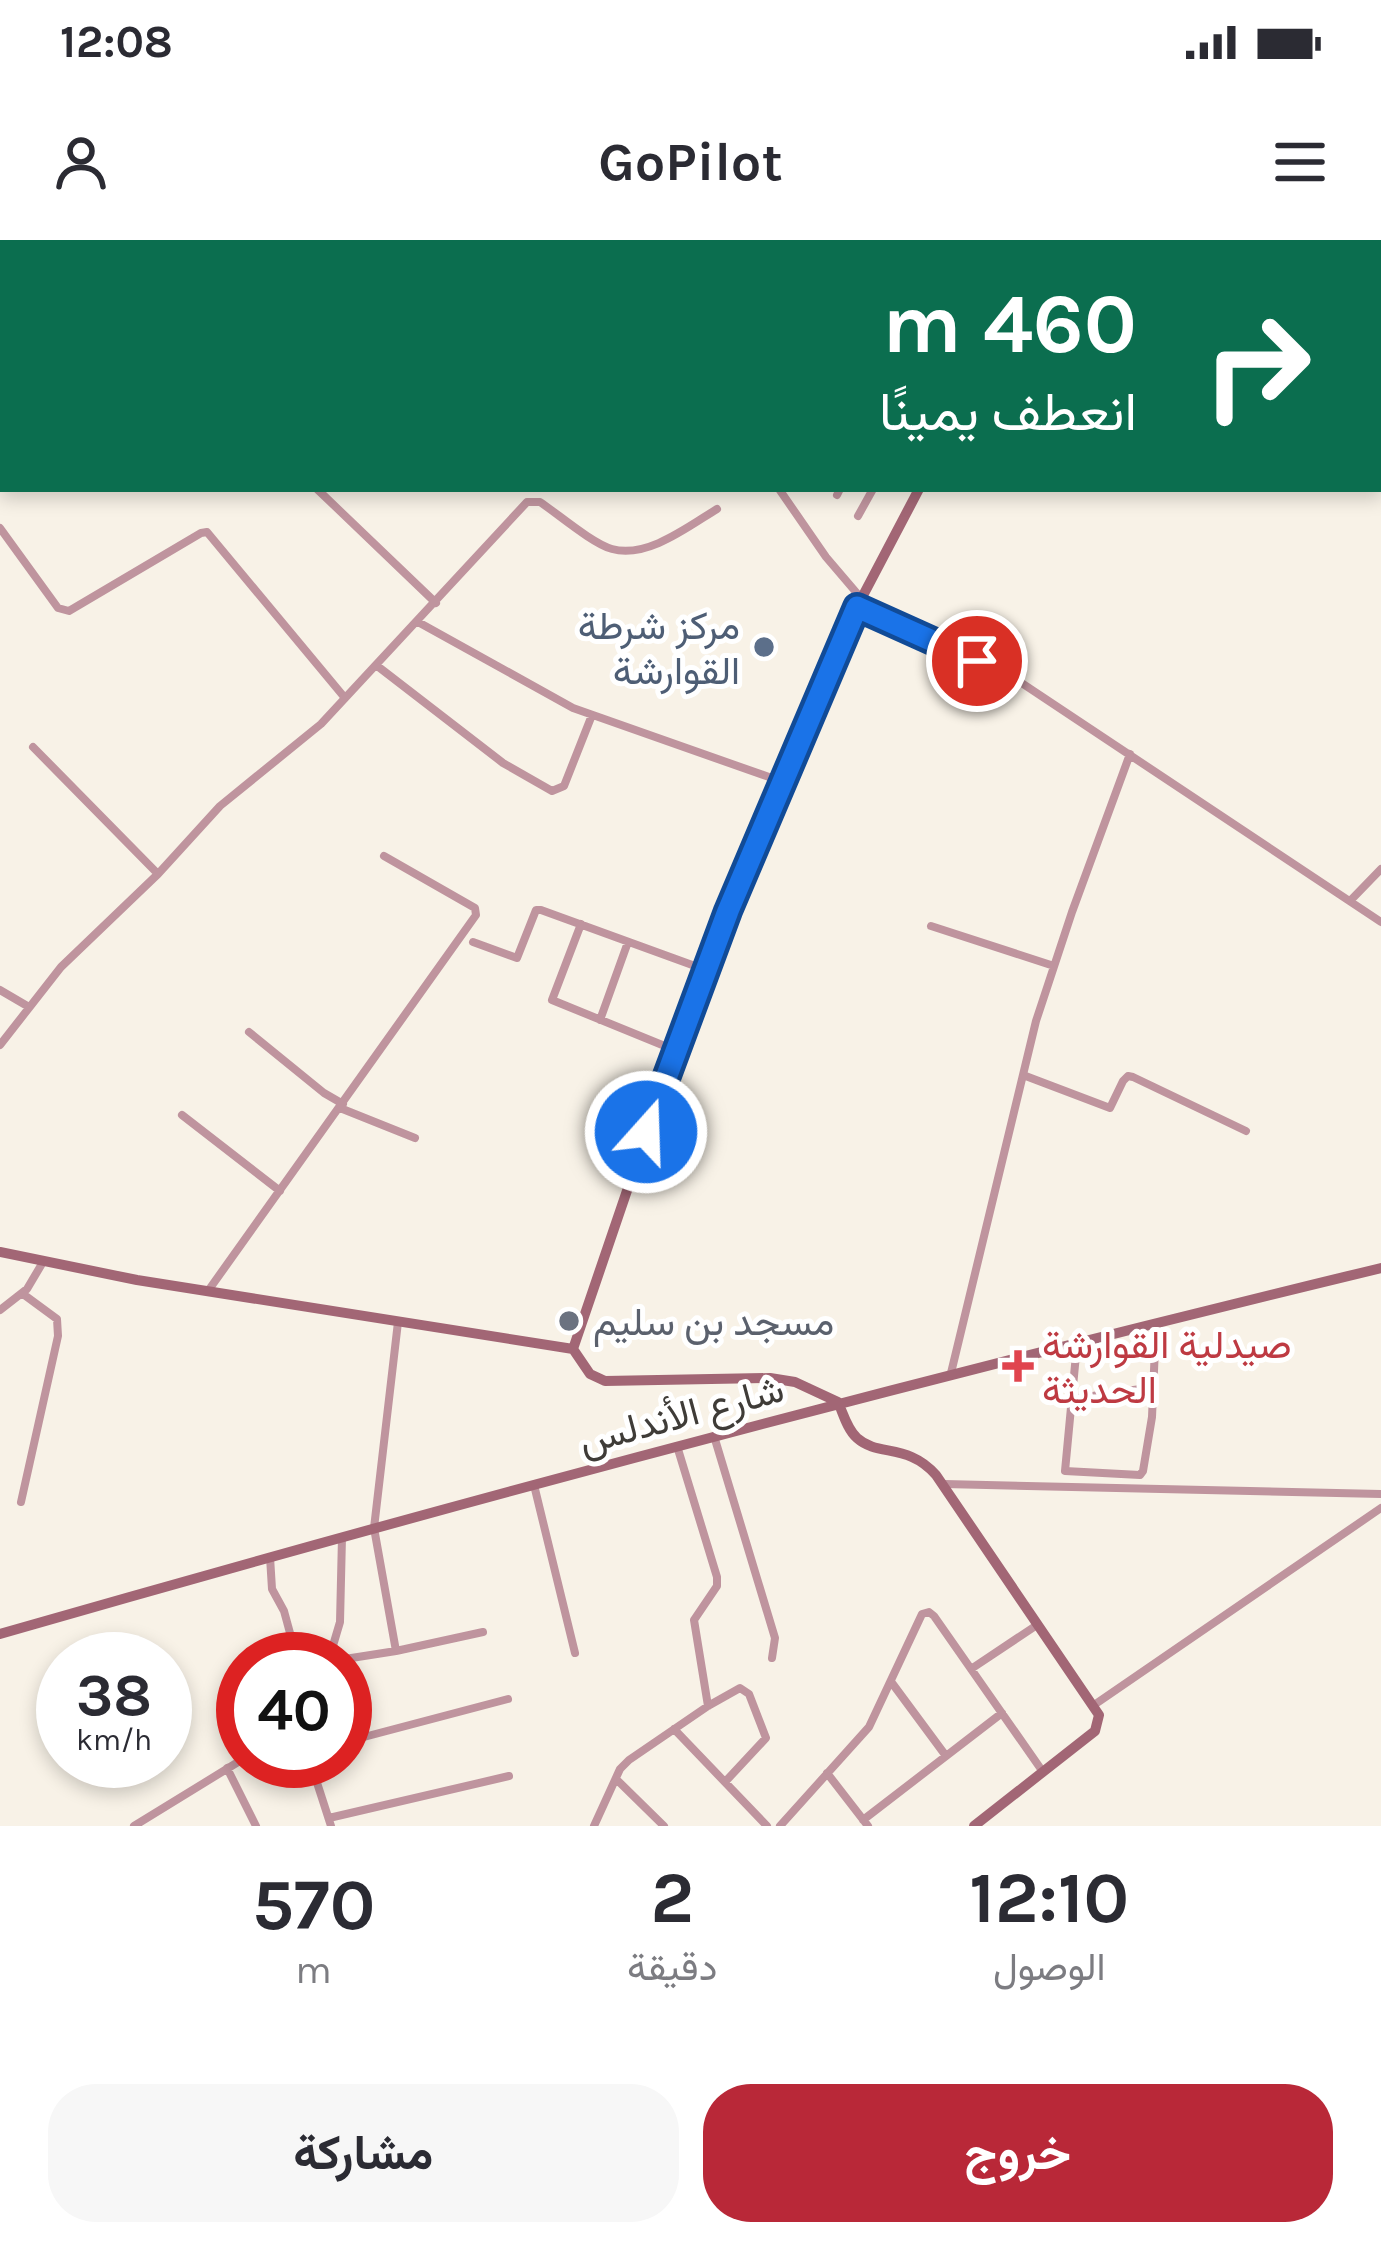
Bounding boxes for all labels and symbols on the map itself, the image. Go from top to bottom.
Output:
place label: مركز شرطة القوارشة [578,603,740,695]
pin [926,610,1028,712]
marker: مركز شرطة القوارشة [751,634,777,660]
position arrow [583,1069,709,1195]
place label: مسجد بن سليم [593,1299,834,1347]
marker: مسجد بن سليم [556,1308,582,1334]
place label: صيدلية القوارشة الحديثة [1042,1322,1292,1413]
marker: صيدلية القوارشة الحديثة [1005,1353,1031,1379]
street label: شارع الأندلس [574,1366,790,1467]
speed limit sign: 40 [216,1632,372,1788]

